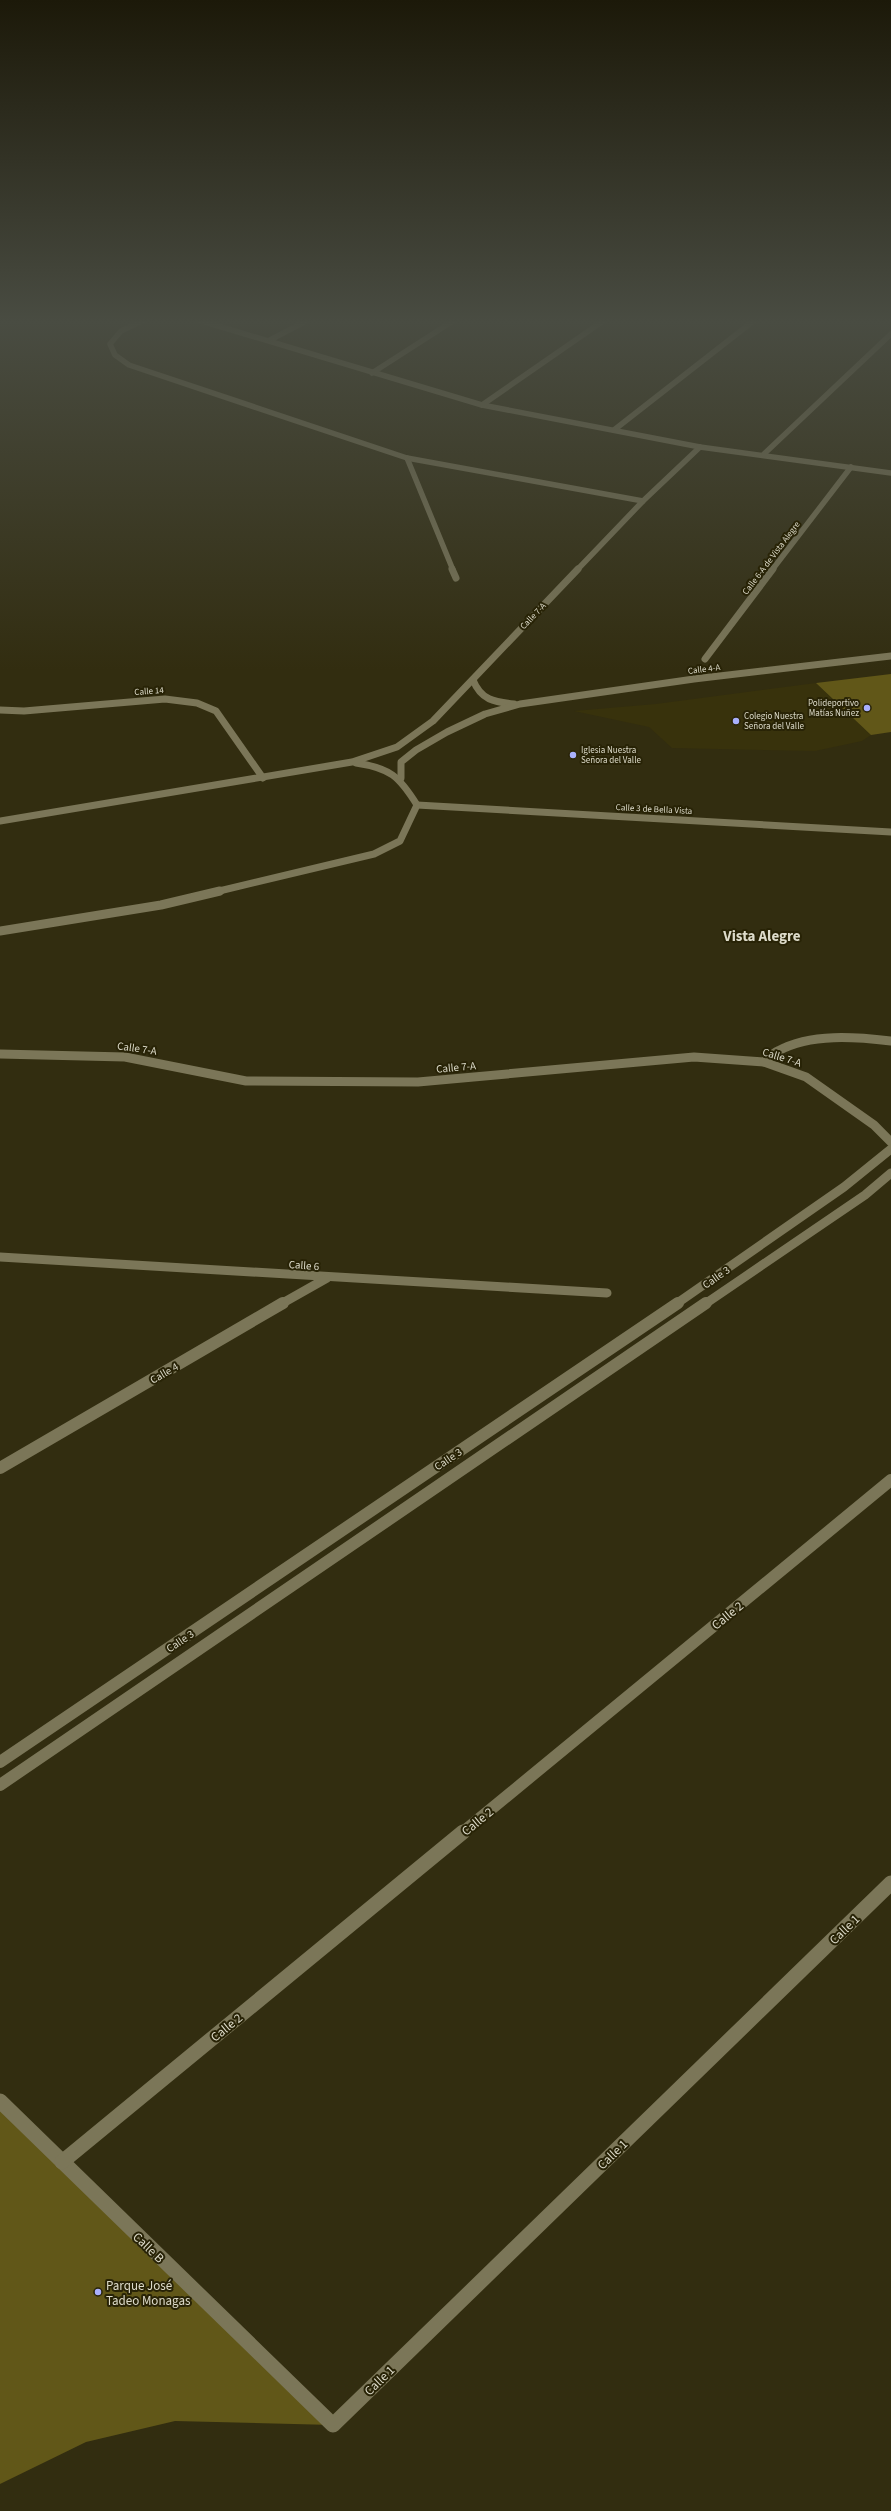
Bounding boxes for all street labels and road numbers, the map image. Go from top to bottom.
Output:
street label: Calle 6-A de Vista Alegre [739,518,804,598]
street label: Calle 7-A [517,600,549,633]
street label: Calle 4-A [687,661,721,678]
street label: Calle 14 [134,684,165,699]
street label: Calle 3 de Bella Vista [615,801,693,818]
street label: Calle 7-A [116,1038,158,1059]
street label: Calle 7-A [761,1044,803,1070]
street label: Calle 7-A [435,1058,477,1077]
street label: Calle 6 [288,1257,320,1274]
street label: Calle 3 [699,1263,733,1292]
street label: Calle 4 [147,1359,182,1388]
street label: Calle 3 [431,1445,465,1474]
street label: Calle 2 [708,1597,747,1634]
street label: Calle 3 [163,1627,197,1656]
street label: Calle 2 [458,1803,497,1840]
street label: Calle 1 [825,1911,864,1949]
street label: Calle 2 [207,2009,246,2046]
street label: Calle 1 [593,2136,632,2174]
street label: Calle B [129,2228,168,2267]
street label: Calle 1 [360,2362,399,2400]

